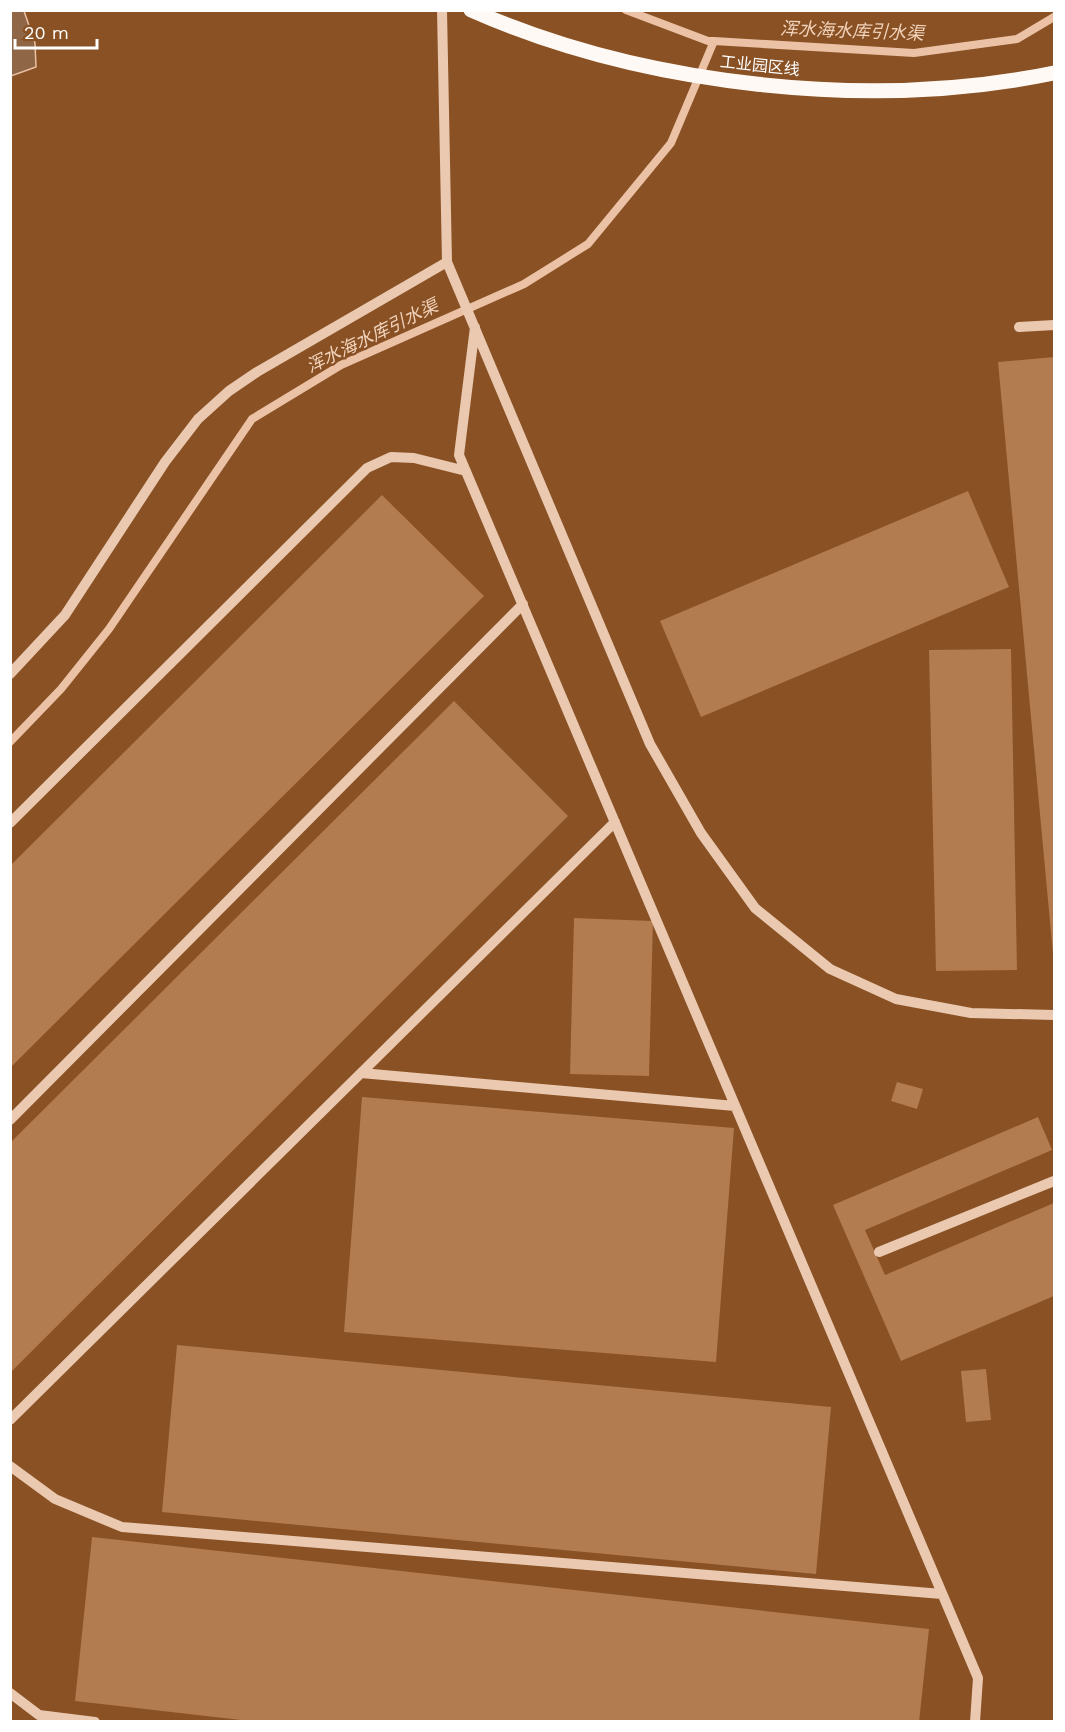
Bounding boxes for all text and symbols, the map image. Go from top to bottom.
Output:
scale bar [15,12,98,50]
water label: 浑水海水库引水渠 [780,17,927,44]
text: 20 m [24,22,69,43]
street label: 工业园区线 [719,52,801,79]
water label: 浑水海水库引水渠 [302,293,444,377]

